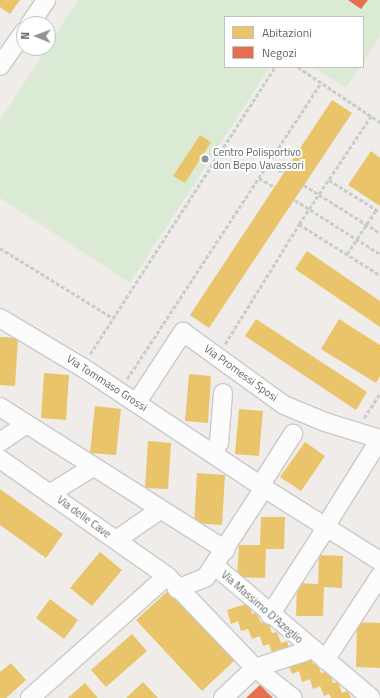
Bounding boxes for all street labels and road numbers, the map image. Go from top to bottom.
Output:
street label: Via Promessi Sposi [202,342,280,404]
street label: Via Tommaso Grossi [64,352,150,414]
street label: Via delle Cave [54,493,114,541]
street label: Via Massimo D'Azeglio [218,568,306,646]

